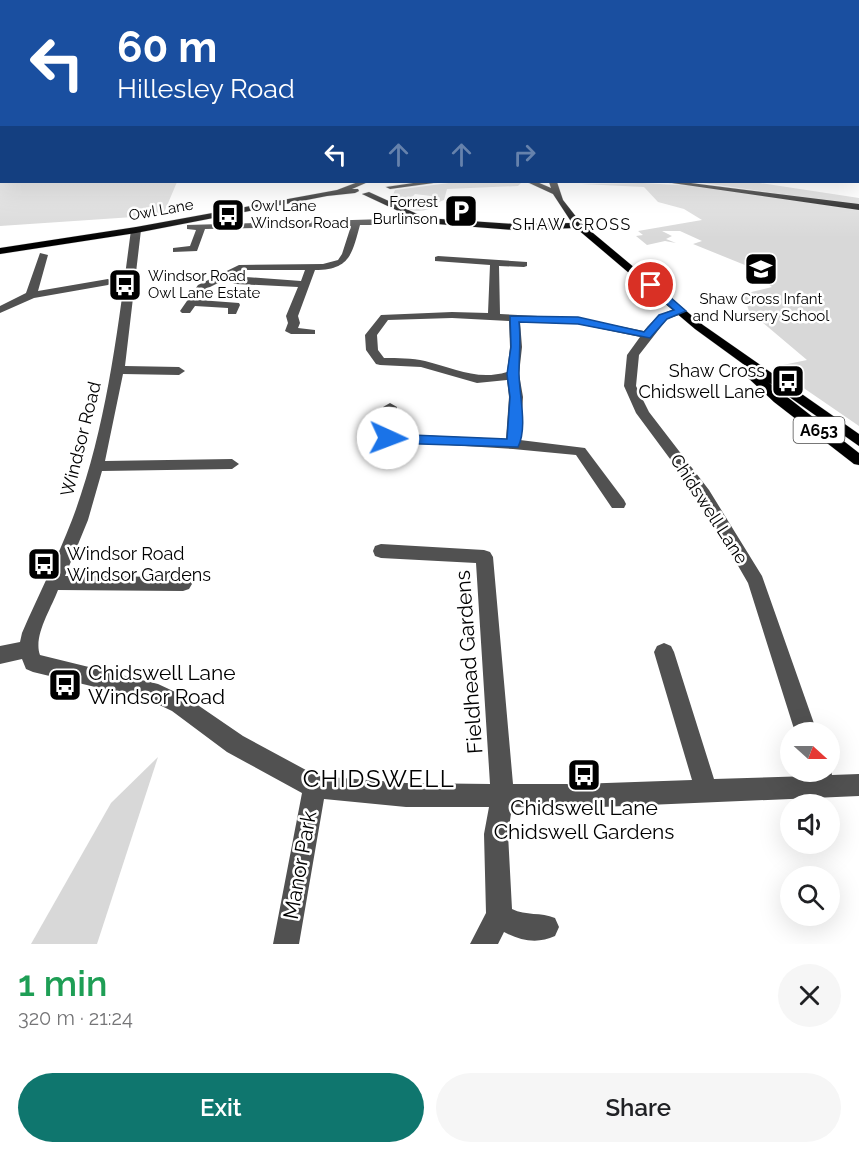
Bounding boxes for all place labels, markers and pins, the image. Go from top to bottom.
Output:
place label: Forrest Burlinson [373,193,438,228]
parking icon: Forrest Burlinson [443,193,479,229]
bus stop icon: Owl Lane Windsor Road [210,197,246,233]
place label: Owl Lane Windsor Road [251,197,349,232]
school or university icon: Shaw Cross Infant and Nursery School [743,251,779,287]
pin [625,259,676,310]
bus stop icon: Windsor Road Owl Lane Estate [107,267,143,303]
place label: Windsor Road Owl Lane Estate [148,267,261,302]
place label: Shaw Cross Infant and Nursery School [693,290,830,325]
place label: Shaw Cross Chidswell Lane [638,360,765,402]
bus stop icon: Shaw Cross Chidswell Lane [770,363,806,399]
place label: Windsor Road Windsor Gardens [67,543,211,585]
bus stop icon: Windsor Road Windsor Gardens [26,546,62,582]
place label: Chidswell Lane Windsor Road [88,660,236,709]
bus stop icon: Chidswell Lane Windsor Road [47,667,83,703]
bus stop icon: Chidswell Lane Chidswell Gardens [566,757,602,793]
place label: Chidswell Lane Chidswell Gardens [494,795,674,844]

